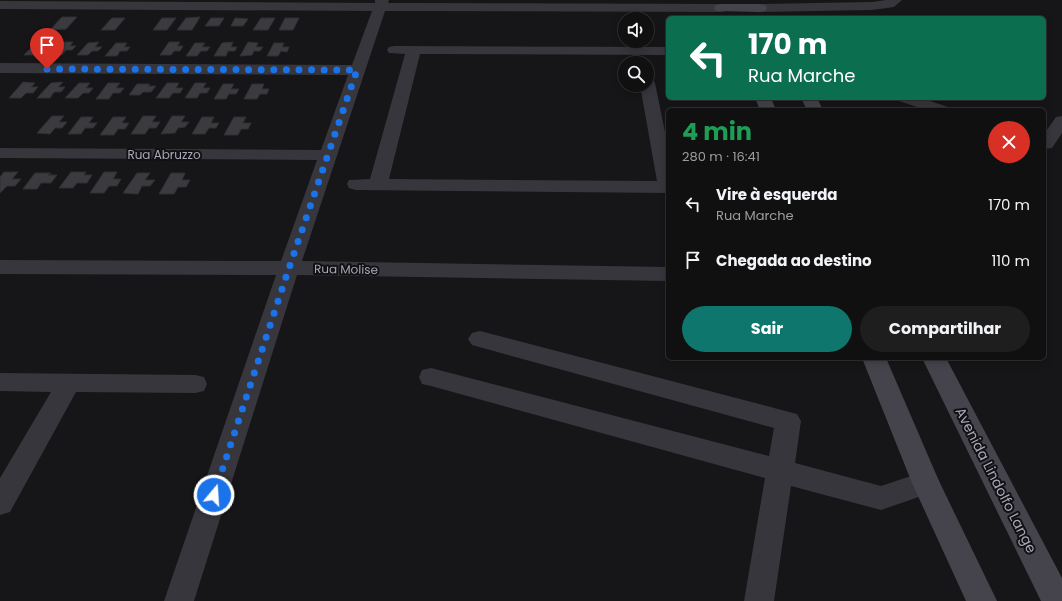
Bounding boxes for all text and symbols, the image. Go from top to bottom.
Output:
map controls [618,12,654,92]
button: sound [618,12,654,48]
text: 170 m [748,25,827,64]
pin [30,28,64,69]
icon: left [682,32,734,84]
icon: arrive [36,34,58,56]
button: search [618,56,654,92]
text: Rua Marche [748,63,855,88]
text: 4 min [682,115,752,148]
button: close [988,121,1030,163]
street label: Rua Abruzzo [127,146,201,163]
text: 280 m · 16:41 [682,147,760,166]
text: Vire à esquerda [716,184,838,205]
icon: left [682,193,704,215]
text: 170 m [988,194,1030,215]
text: Rua Marche [716,206,794,225]
icon: arrive [682,249,704,271]
text: Chegada ao destino [716,250,872,271]
text: 110 m [992,250,1030,271]
street label: Rua Molise [314,260,378,278]
button: Sair [682,306,852,352]
button: Compartilhar [860,306,1030,352]
street label: Avenida Lindolfo Lange [950,404,1042,557]
position arrow [193,474,235,516]

